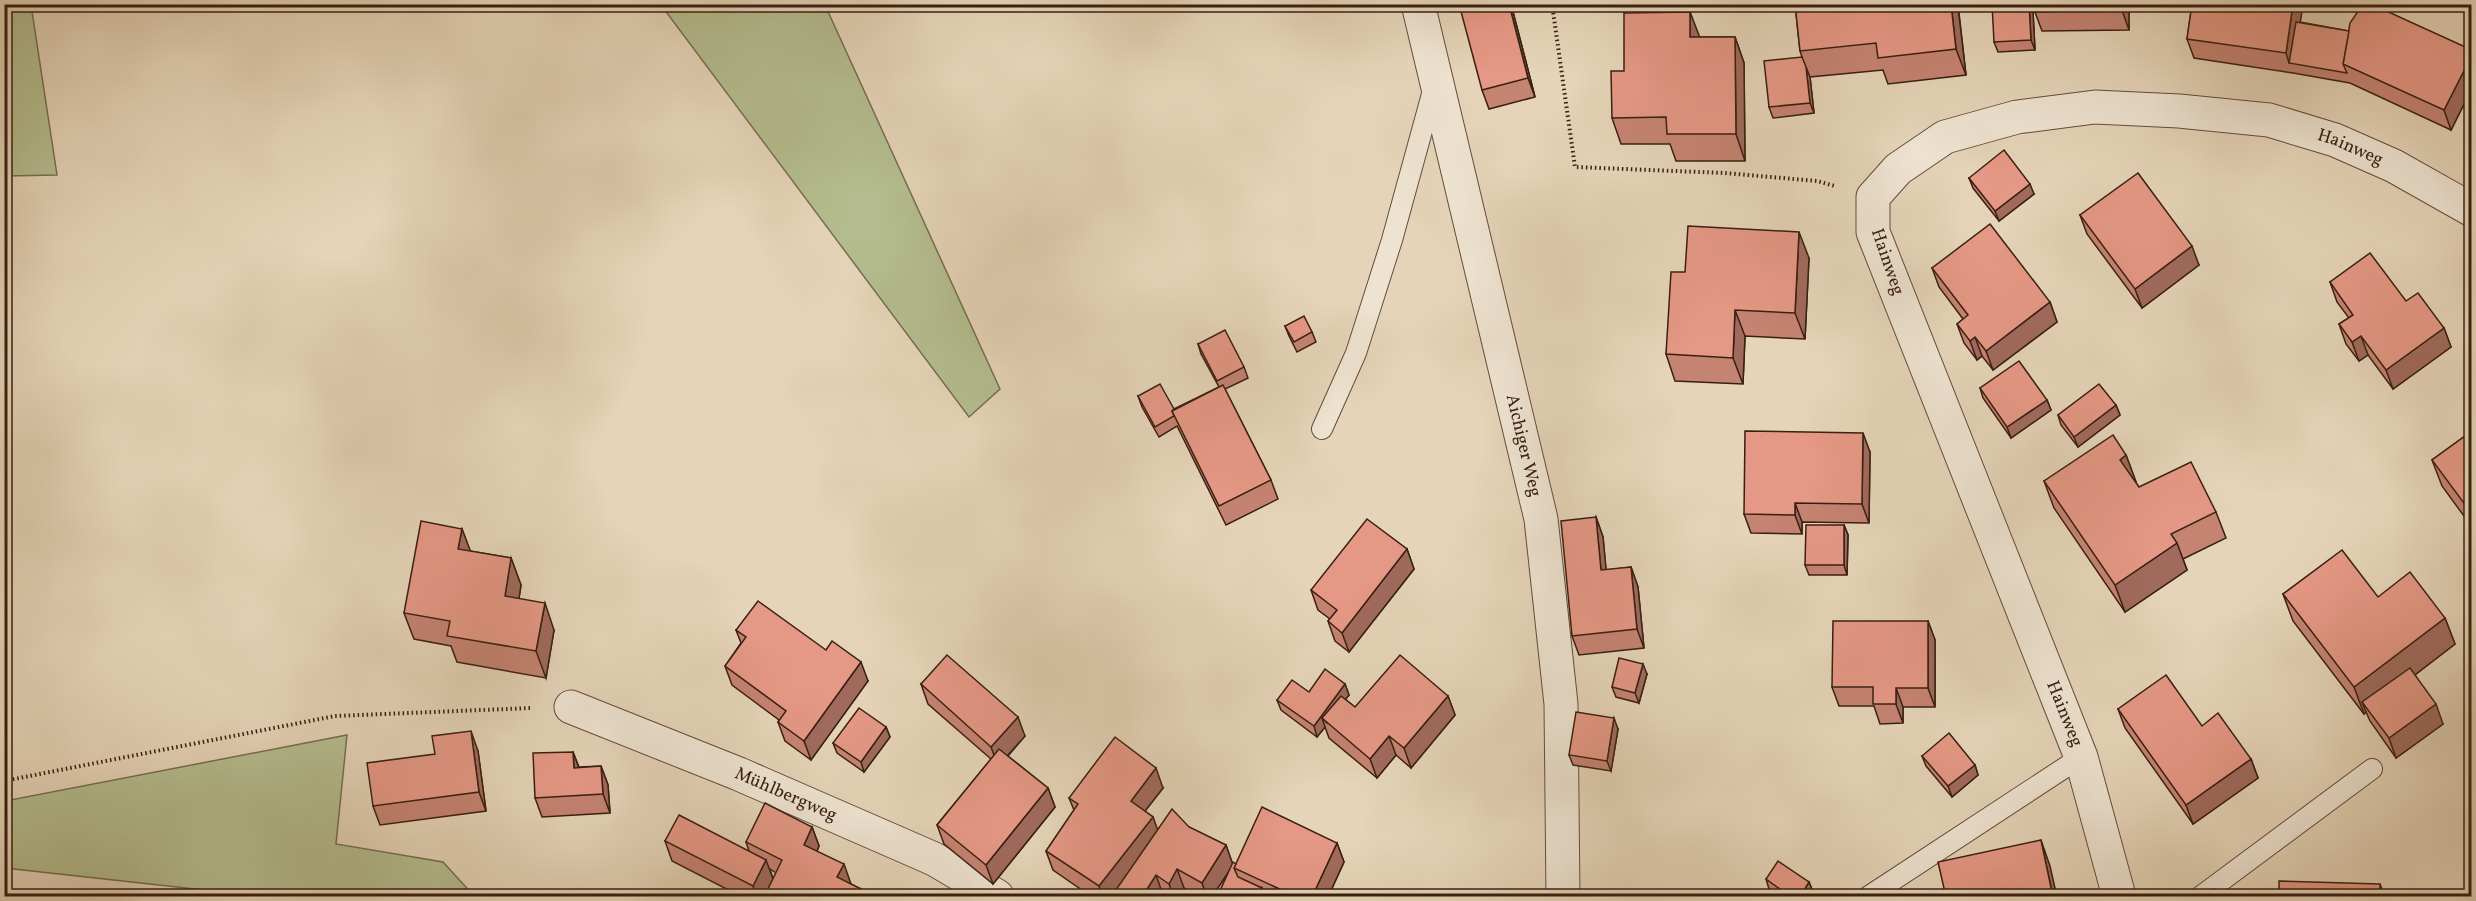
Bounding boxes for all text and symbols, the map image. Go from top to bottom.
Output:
street label: Hainweg [2314,123,2387,172]
street label: Hainweg [1864,225,1910,299]
street label: Aichiger Weg [1499,392,1548,499]
street label: Hainweg [2039,677,2089,751]
street label: Mühlbergweg [731,761,841,828]

